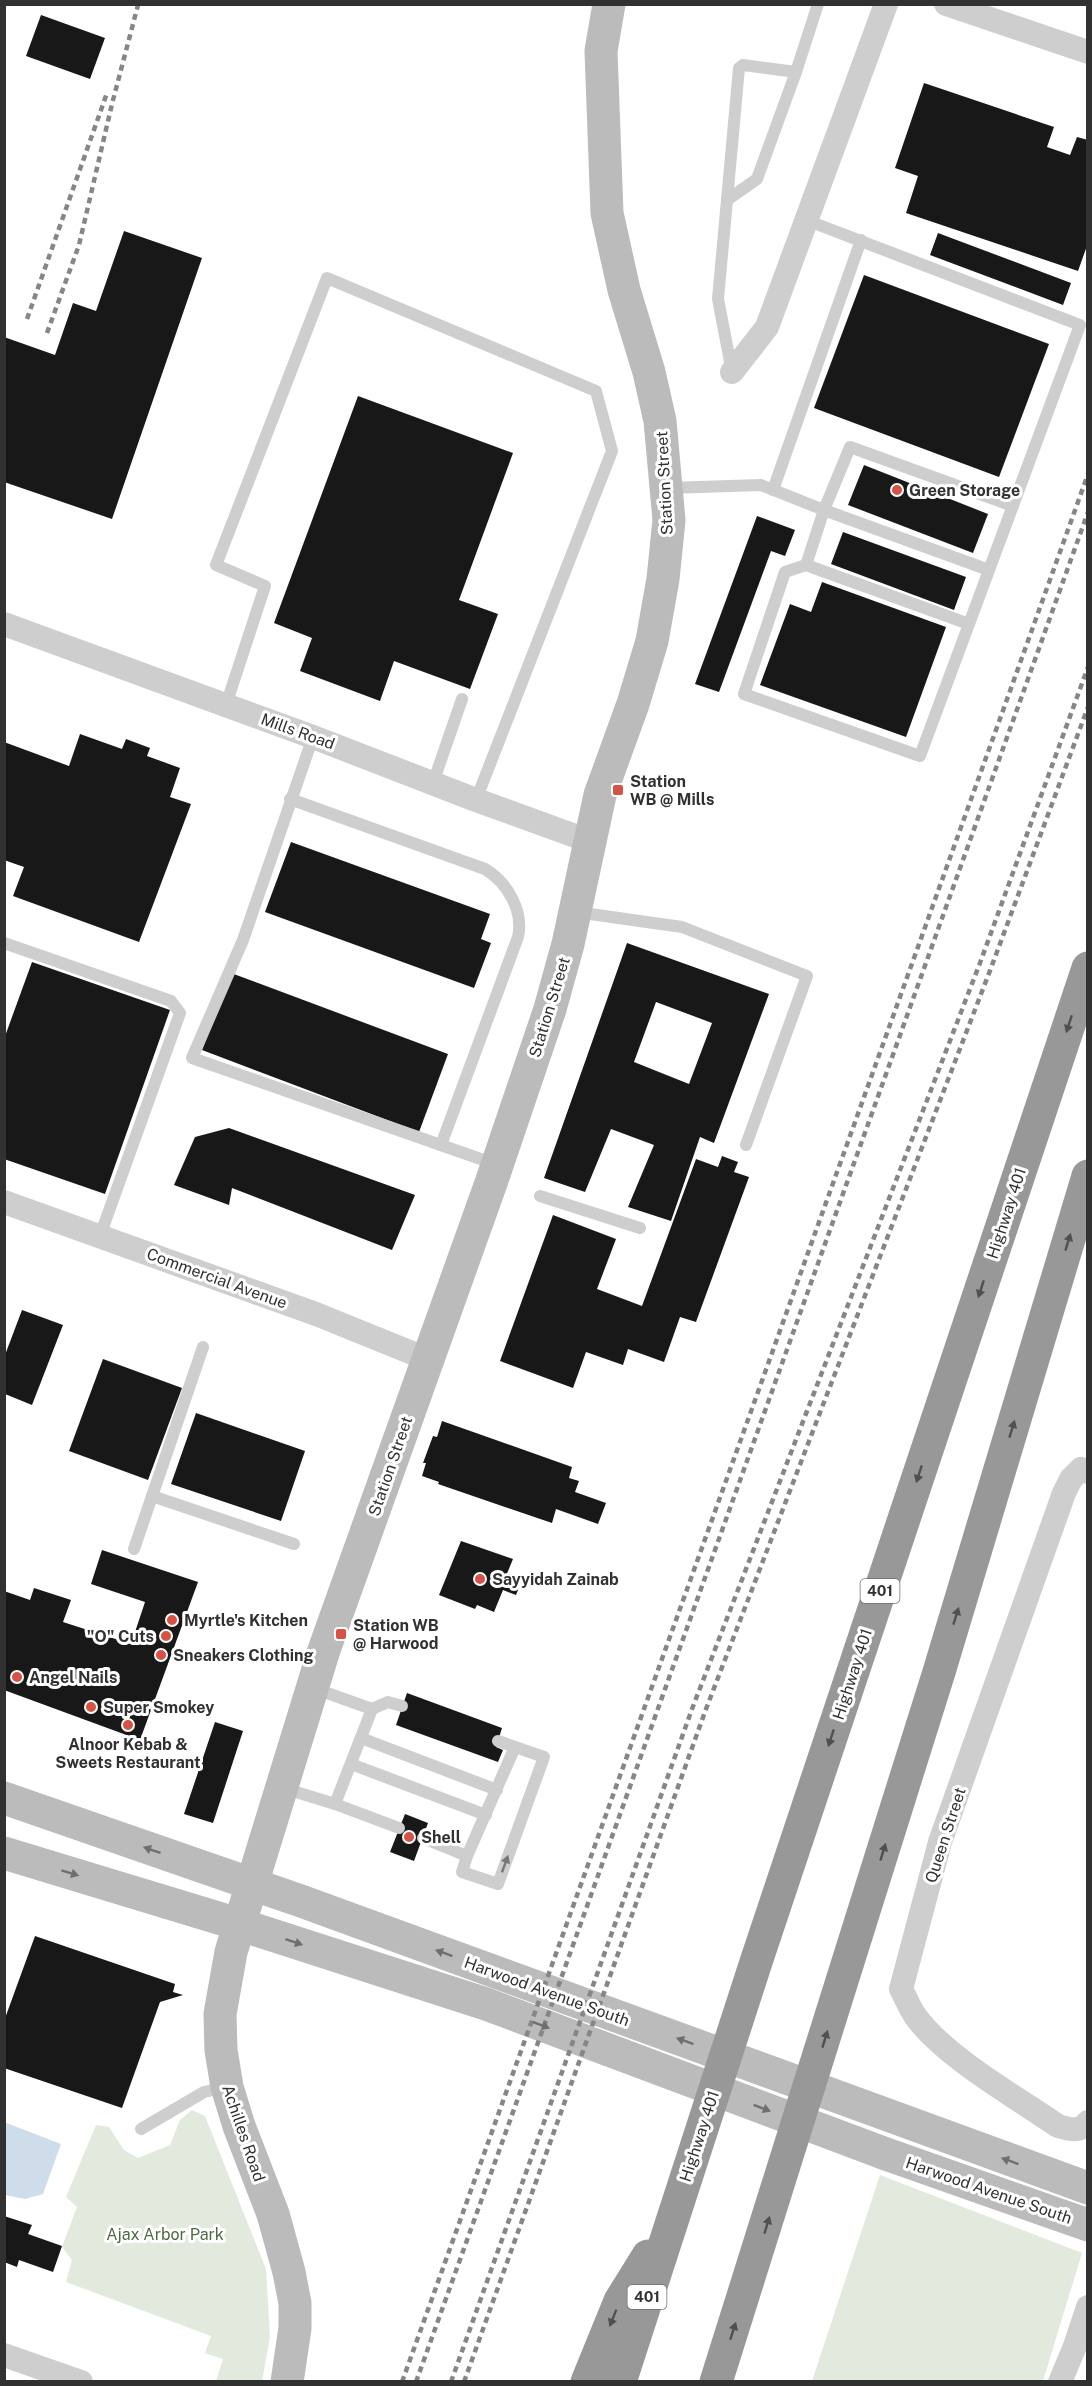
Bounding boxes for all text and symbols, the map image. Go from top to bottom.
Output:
street label: Station Street [652,430,677,535]
place label: Green Storage [909,481,1020,500]
marker: Green Storage [890,483,904,497]
street label: Mills Road [258,709,337,754]
place label: Station WB @ Mills [630,772,714,809]
marker: Station WB @ Mills [611,783,625,797]
street label: Station Street [525,955,574,1060]
one-way arrow [1064,1015,1073,1033]
street label: Highway 401 [983,1165,1030,1261]
one-way arrow [1064,1233,1073,1251]
street label: Commercial Avenue [144,1244,290,1313]
one-way arrow [975,1280,985,1298]
street label: Station Street [365,1414,416,1519]
one-way arrow [1008,1420,1017,1438]
one-way arrow [914,1465,923,1483]
place label: Sayyidah Zainab [492,1570,619,1589]
marker: Sayyidah Zainab [473,1572,487,1586]
road number: 401 [860,1579,900,1603]
one-way arrow [952,1607,961,1625]
place label: Myrtle's Kitchen [184,1611,308,1630]
marker: Myrtle's Kitchen [165,1613,179,1627]
place label: Station WB @ Harwood [353,1616,439,1653]
street label: Highway 401 [829,1626,876,1722]
place label: "O" Cuts [87,1627,154,1646]
marker: Station WB @ Harwood [334,1627,348,1641]
marker: "O" Cuts [159,1629,173,1643]
place label: Sneakers Clothing [173,1646,314,1665]
marker: Sneakers Clothing [154,1648,168,1662]
place label: Angel Nails [29,1668,117,1687]
marker: Angel Nails [10,1670,24,1684]
place label: Super Smokey [103,1698,214,1717]
marker: Super Smokey [84,1700,98,1714]
marker: Alnoor Kebab & Sweets Restaurant [121,1718,135,1732]
one-way arrow [825,1729,835,1747]
place label: Alnoor Kebab & Sweets Restaurant [55,1735,201,1772]
street label: Queen Street [921,1785,970,1885]
place label: Shell [421,1828,461,1847]
marker: Shell [402,1830,416,1844]
one-way arrow [879,1843,888,1861]
one-way arrow [143,1845,161,1855]
one-way arrow [501,1855,510,1873]
one-way arrow [61,1868,79,1878]
one-way arrow [285,1938,303,1947]
one-way arrow [434,1947,452,1957]
street label: Harwood Avenue South [462,1953,632,2030]
one-way arrow [532,2020,550,2030]
one-way arrow [820,2030,830,2048]
one-way arrow [676,2036,694,2046]
street label: Achilles Road [218,2082,269,2184]
street label: Highway 401 [676,2088,723,2184]
one-way arrow [754,2103,772,2113]
street label: Harwood Avenue South [903,2153,1074,2228]
one-way arrow [1001,2155,1019,2165]
one-way arrow [762,2216,772,2234]
park label: Ajax Arbor Park [106,2225,224,2244]
road number: 401 [628,2285,666,2309]
one-way arrow [608,2309,617,2327]
one-way arrow [728,2322,738,2340]

